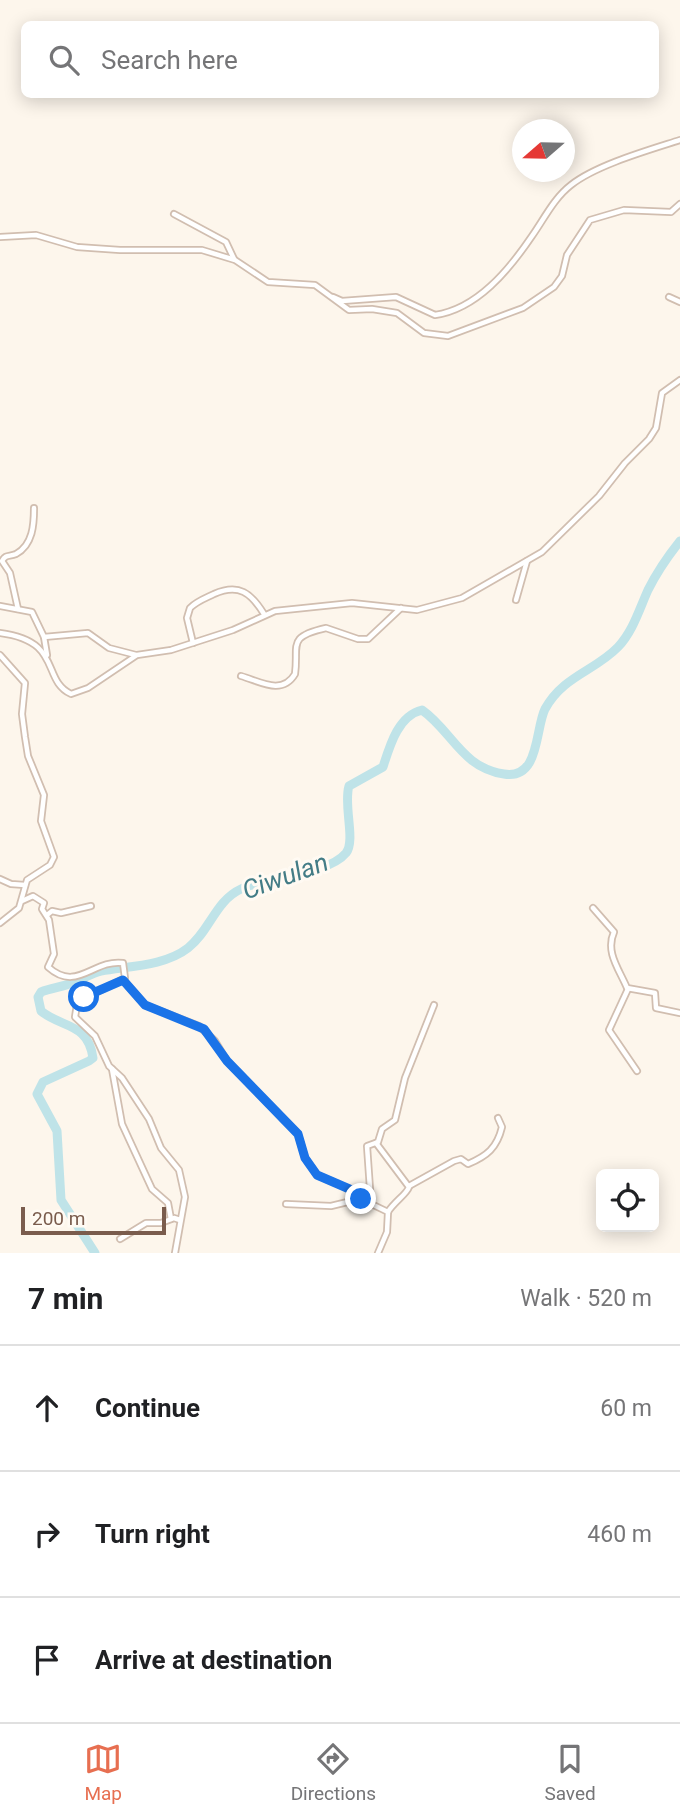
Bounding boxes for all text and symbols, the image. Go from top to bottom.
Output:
search box [21,21,659,98]
icon: search [45,41,83,79]
text: Search here [101,45,238,75]
north arrow [512,119,575,182]
water label: Ciwulan [238,847,332,905]
route start [68,981,99,1012]
map controls [596,1169,659,1232]
button: locate [596,1169,659,1232]
route end [345,1183,376,1214]
scale bar [21,1204,166,1236]
text: 200 m [32,1207,85,1230]
text: 7 min [28,1281,103,1316]
text: Walk · 520 m [520,1285,652,1312]
icon: ahead [28,1389,66,1427]
text: Continue [95,1393,200,1423]
text: 60 m [600,1395,652,1422]
icon: right [28,1515,66,1553]
text: Turn right [95,1519,210,1549]
text: 460 m [587,1521,652,1548]
icon: arrive [28,1641,66,1679]
text: Arrive at destination [95,1645,332,1675]
tab: Map [84,1740,122,1805]
tab: Directions [291,1740,376,1805]
tab: Saved [544,1740,596,1805]

